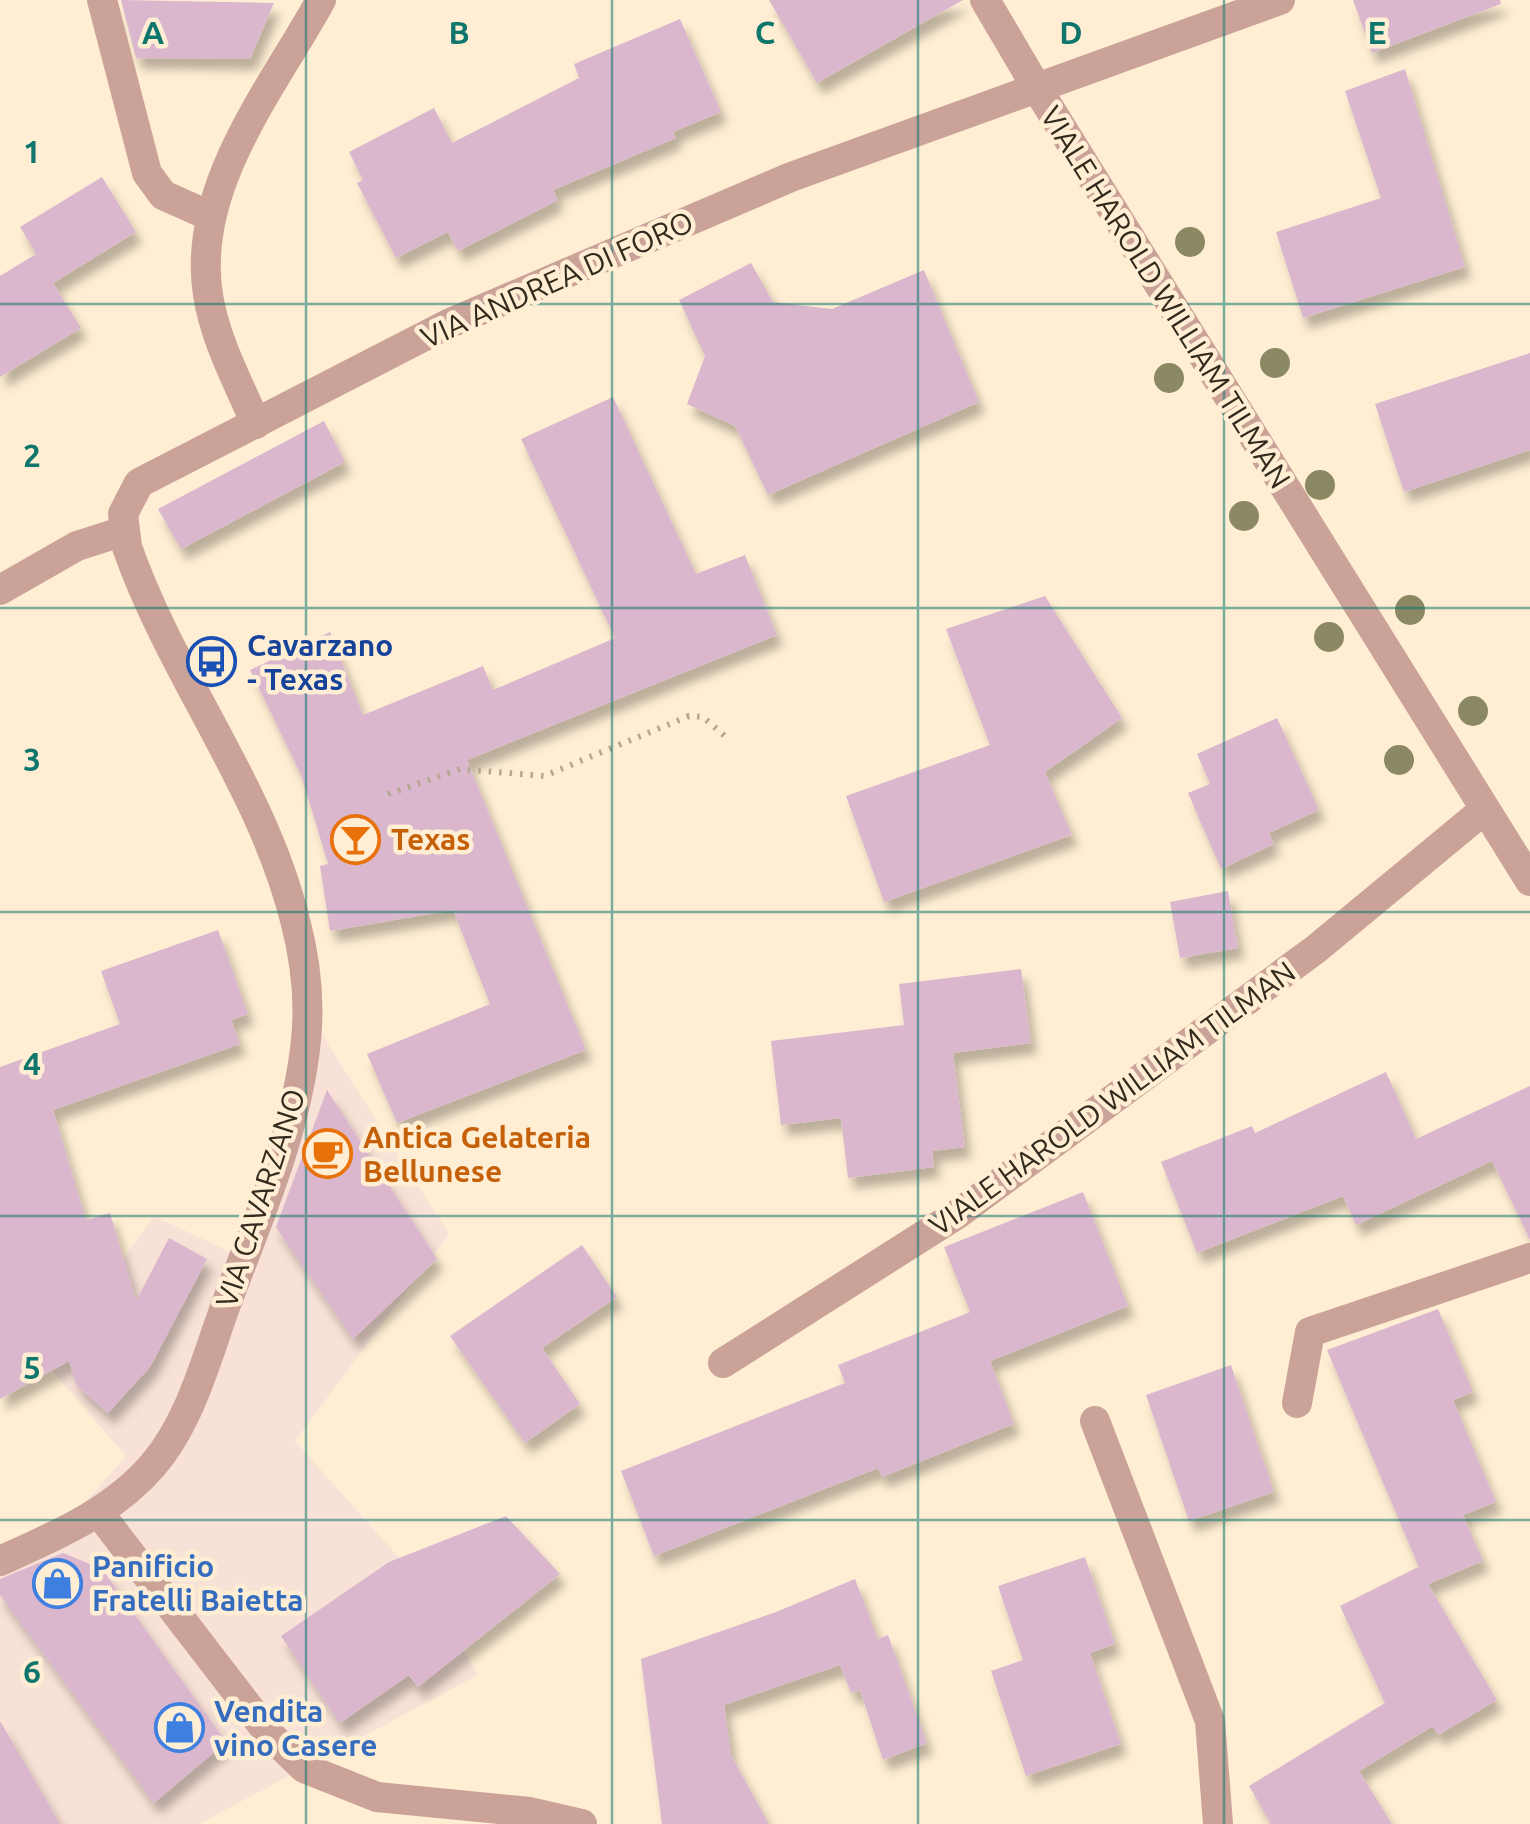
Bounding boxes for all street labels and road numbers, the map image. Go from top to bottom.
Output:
street label: VIALE HAROLD WILLIAM TILMAN [1034,100,1298,494]
street label: VIA ANDREA DI FORO [416,204,698,354]
street label: VIALE HAROLD WILLIAM TILMAN [923,954,1301,1242]
street label: VIA CAVARZANO [209,1084,311,1312]

